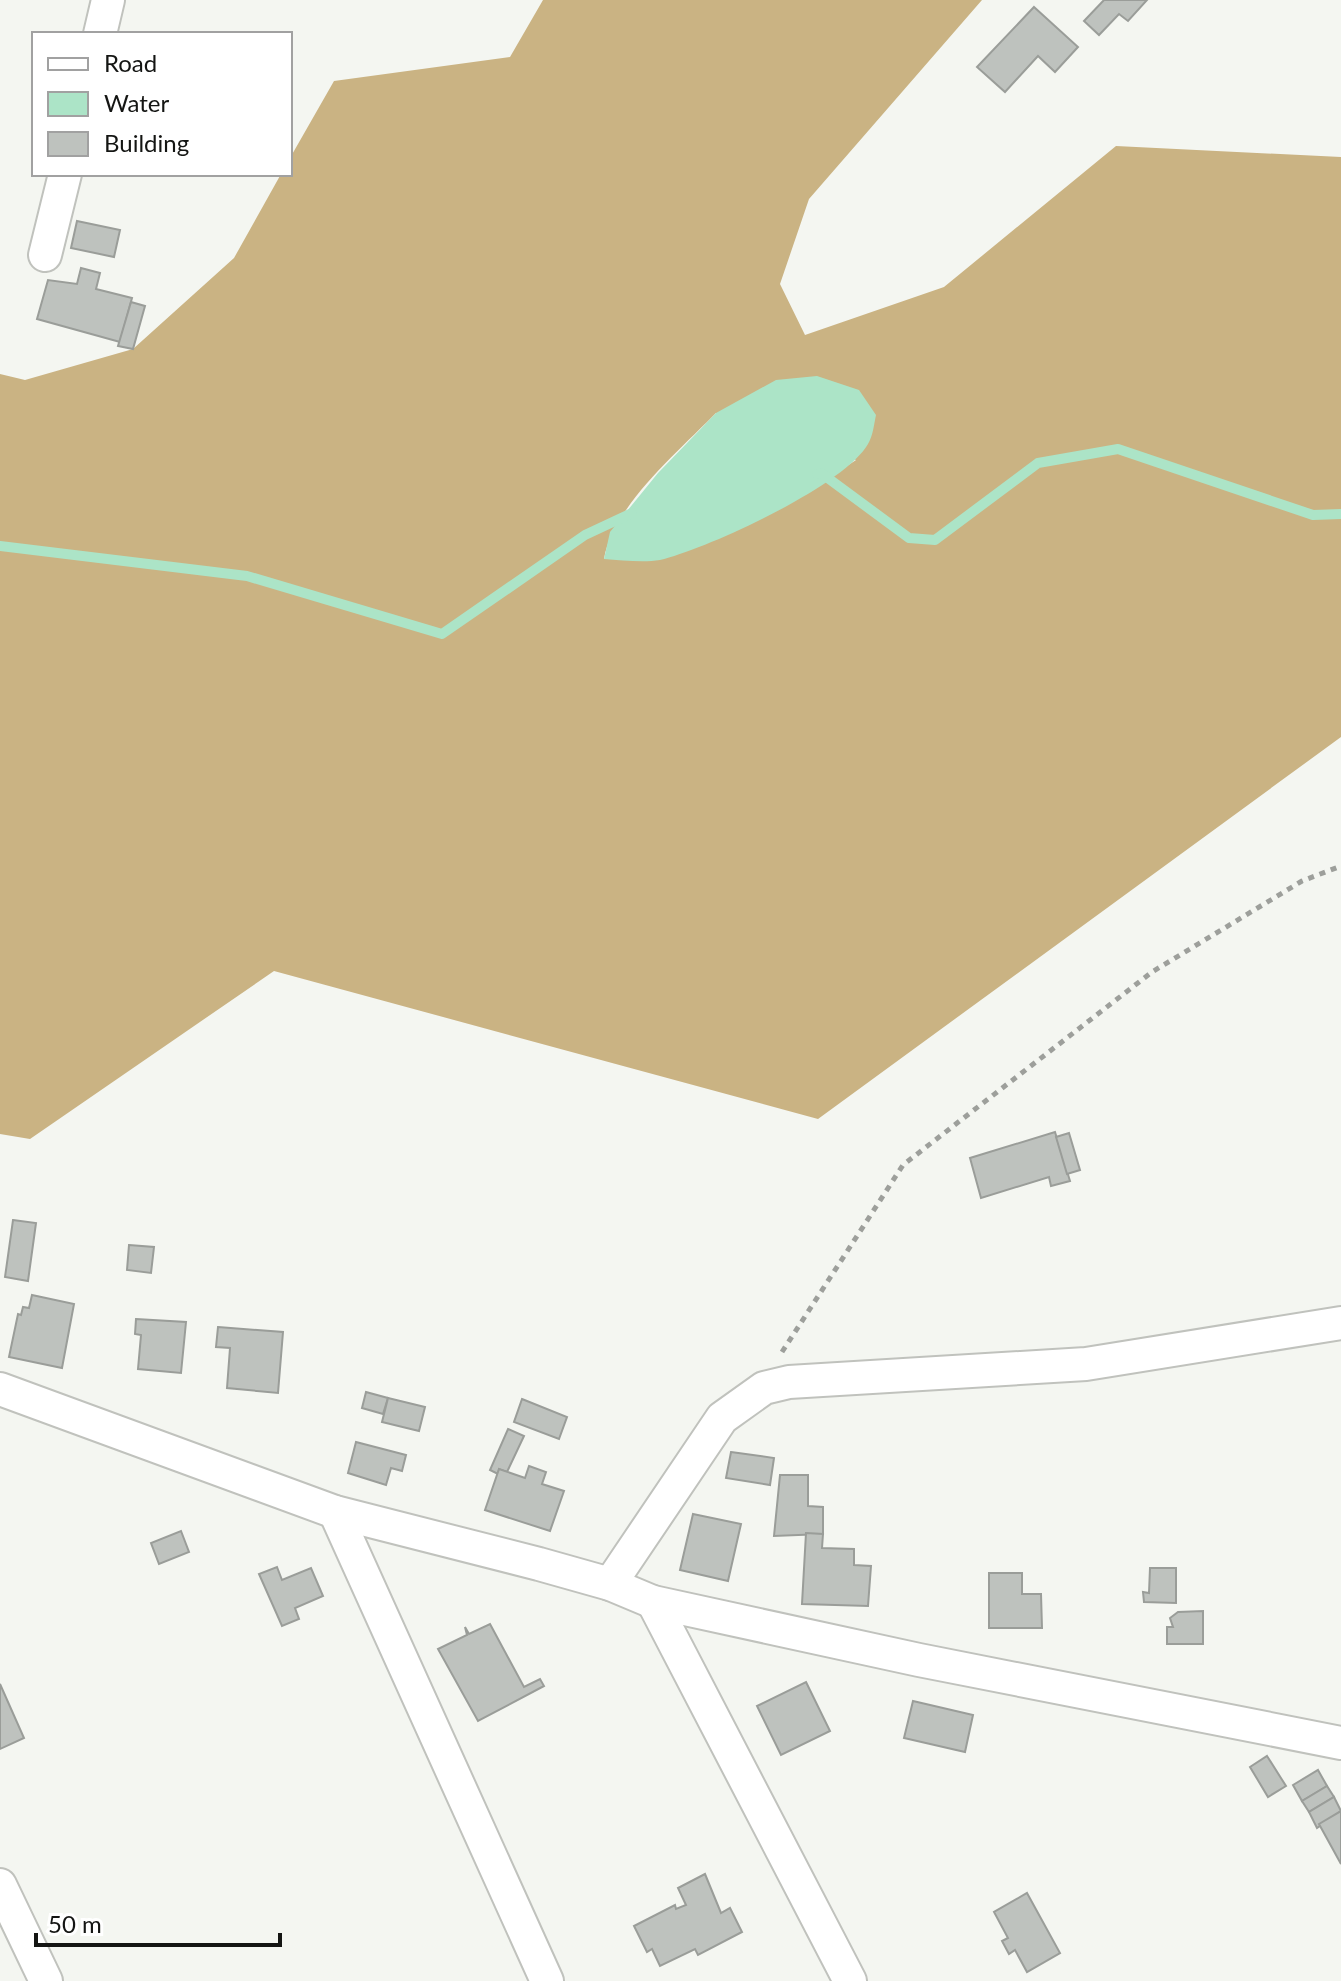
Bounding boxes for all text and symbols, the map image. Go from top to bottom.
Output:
legend [32,32,292,176]
text: Road [104,48,157,77]
text: Water [104,88,169,117]
text: Building [104,128,189,157]
scale bar [36,1897,280,1947]
text: 50 m [48,1909,102,1938]

